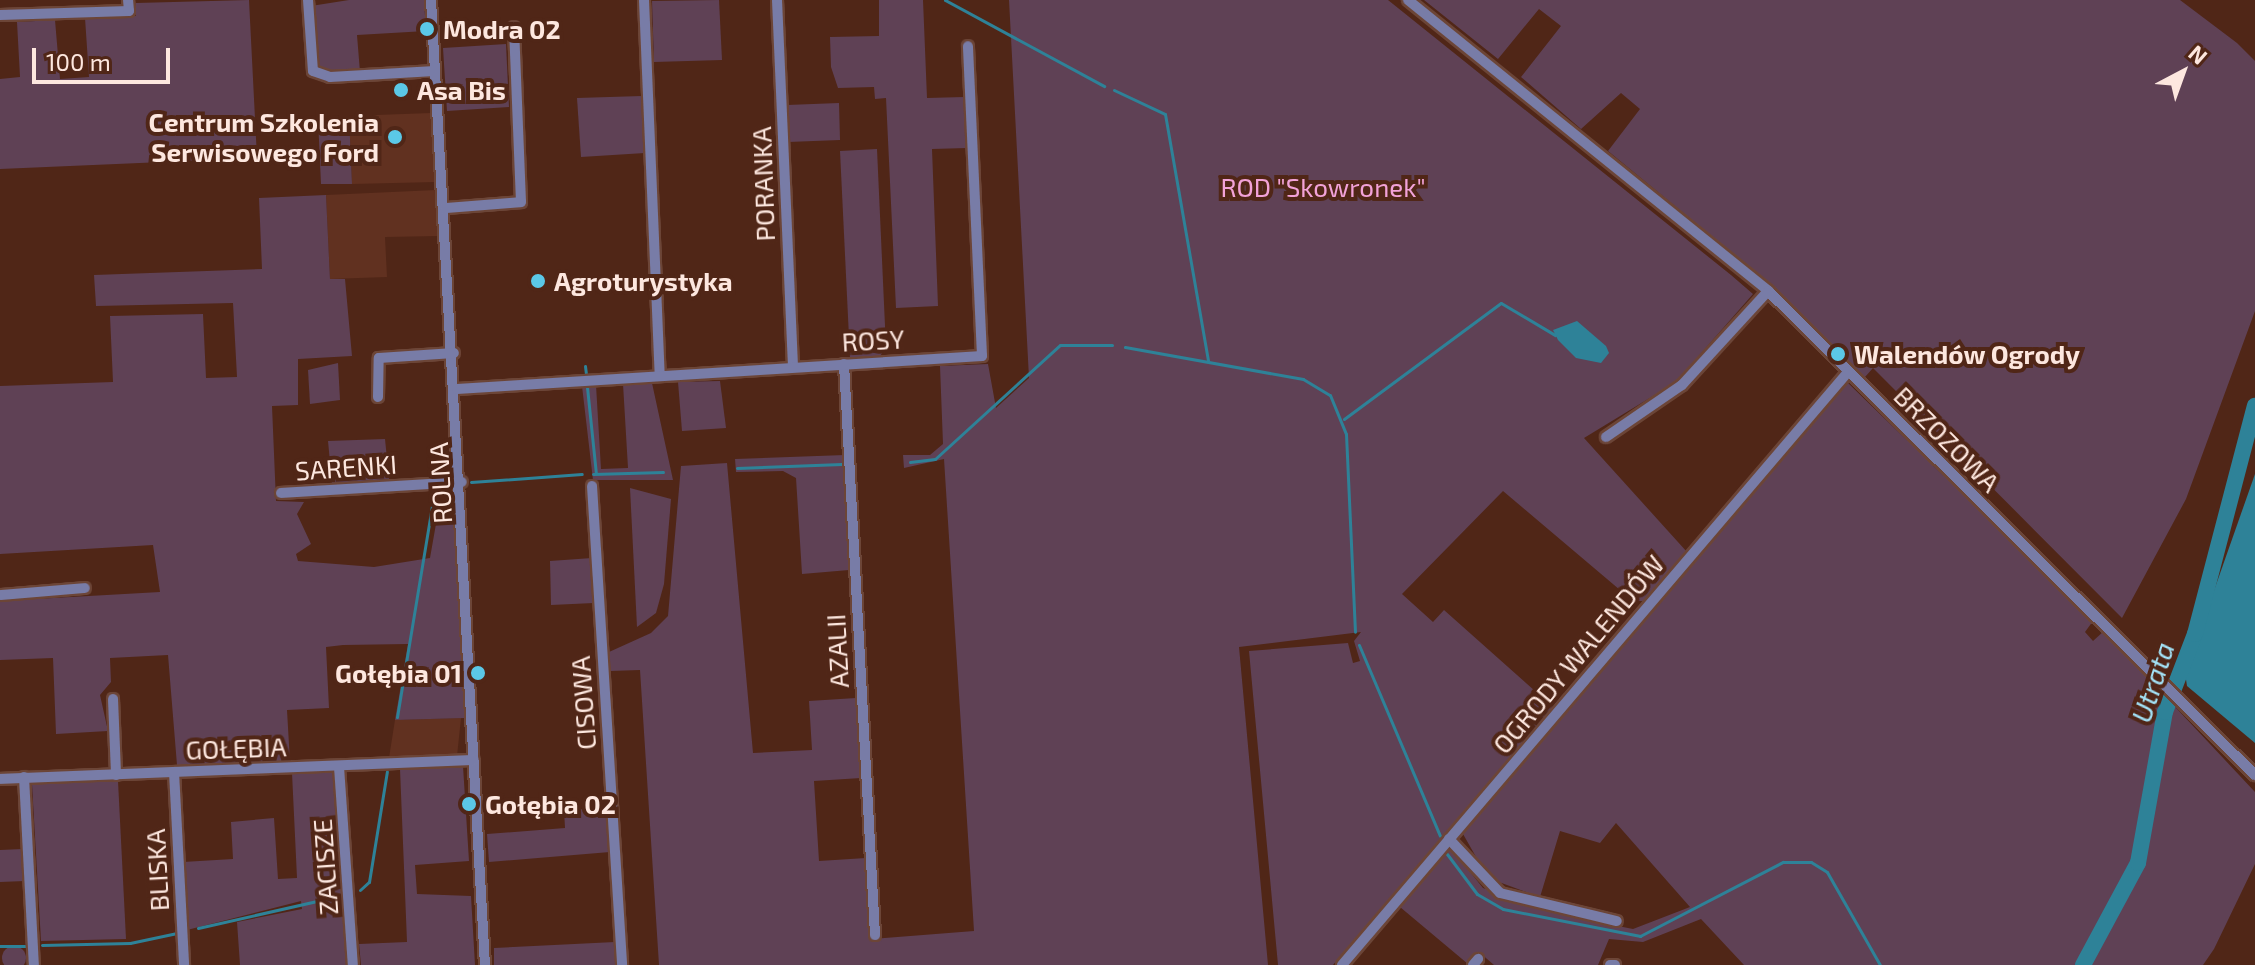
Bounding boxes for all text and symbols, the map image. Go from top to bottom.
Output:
place label: Modra 02 [443,13,561,45]
marker: Modra 02 [418,20,436,38]
scale bar [36,32,174,82]
north arrow [2143,32,2223,112]
text: N [2184,39,2213,69]
text: 100 m [46,47,111,76]
place label: Asa Bis [417,74,506,106]
marker: Asa Bis [392,81,410,99]
place label: Centrum Szkolenia Serwisowego Ford [149,106,379,168]
street label: PORANKA [745,126,781,242]
marker: Centrum Szkolenia Serwisowego Ford [386,128,404,146]
park label: ROD "Skowronek" [1220,171,1426,203]
place label: Agroturystyka [554,265,733,297]
marker: Agroturystyka [529,272,547,290]
street label: ROSY [841,323,905,357]
place label: Walendów Ogrody [1854,338,2081,370]
marker: Walendów Ogrody [1829,345,1847,363]
street label: BRZOZOWA [1888,380,2006,498]
street label: ROLNA [422,442,458,524]
street label: SARENKI [294,448,398,486]
street label: OGRODY WALENDÓW [1486,548,1670,760]
street label: AZALII [819,613,855,689]
water label: Utrata [2123,638,2181,726]
street label: CISOWA [564,655,602,751]
place label: Gołębia 01 [335,657,462,689]
marker: Gołębia 01 [469,664,487,682]
street label: GOŁĘBIA [185,731,287,765]
place label: Gołębia 02 [485,788,616,820]
marker: Gołębia 02 [460,795,478,813]
street label: ZACISZE [306,818,344,916]
street label: BLISKA [139,828,175,912]

